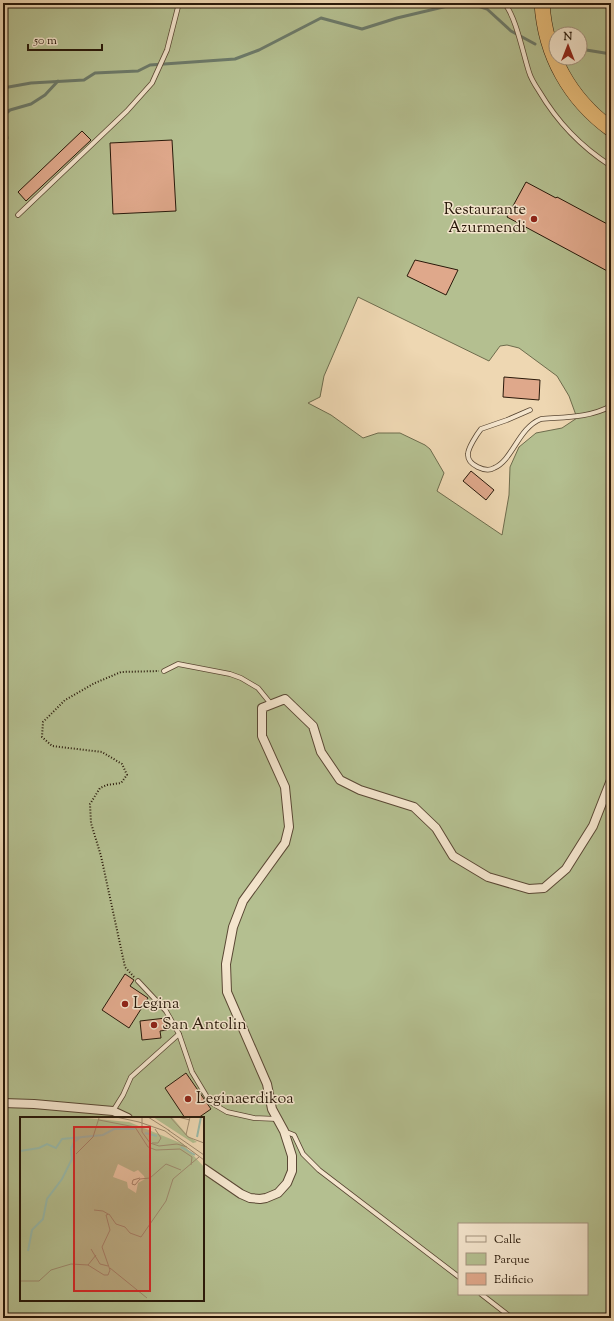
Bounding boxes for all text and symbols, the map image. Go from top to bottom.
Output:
scale bar [28,26,102,52]
north arrow [548,26,588,66]
text: N [563,29,573,45]
text: 50 m [33,32,57,50]
place label: Restaurante Azurmendi [444,199,526,240]
marker: Restaurante Azurmendi [529,214,539,224]
place label: Legina [133,993,180,1016]
marker: Legina [120,999,130,1009]
place label: San Antolin [162,1014,247,1037]
marker: San Antolin [149,1020,159,1030]
place label: Leginaerdikoa [196,1088,294,1111]
marker: Leginaerdikoa [183,1094,193,1104]
inset map [20,1117,204,1301]
legend [458,1223,588,1295]
text: Calle [494,1231,522,1249]
text: Parque [494,1251,530,1269]
text: Edificio [494,1271,534,1289]

